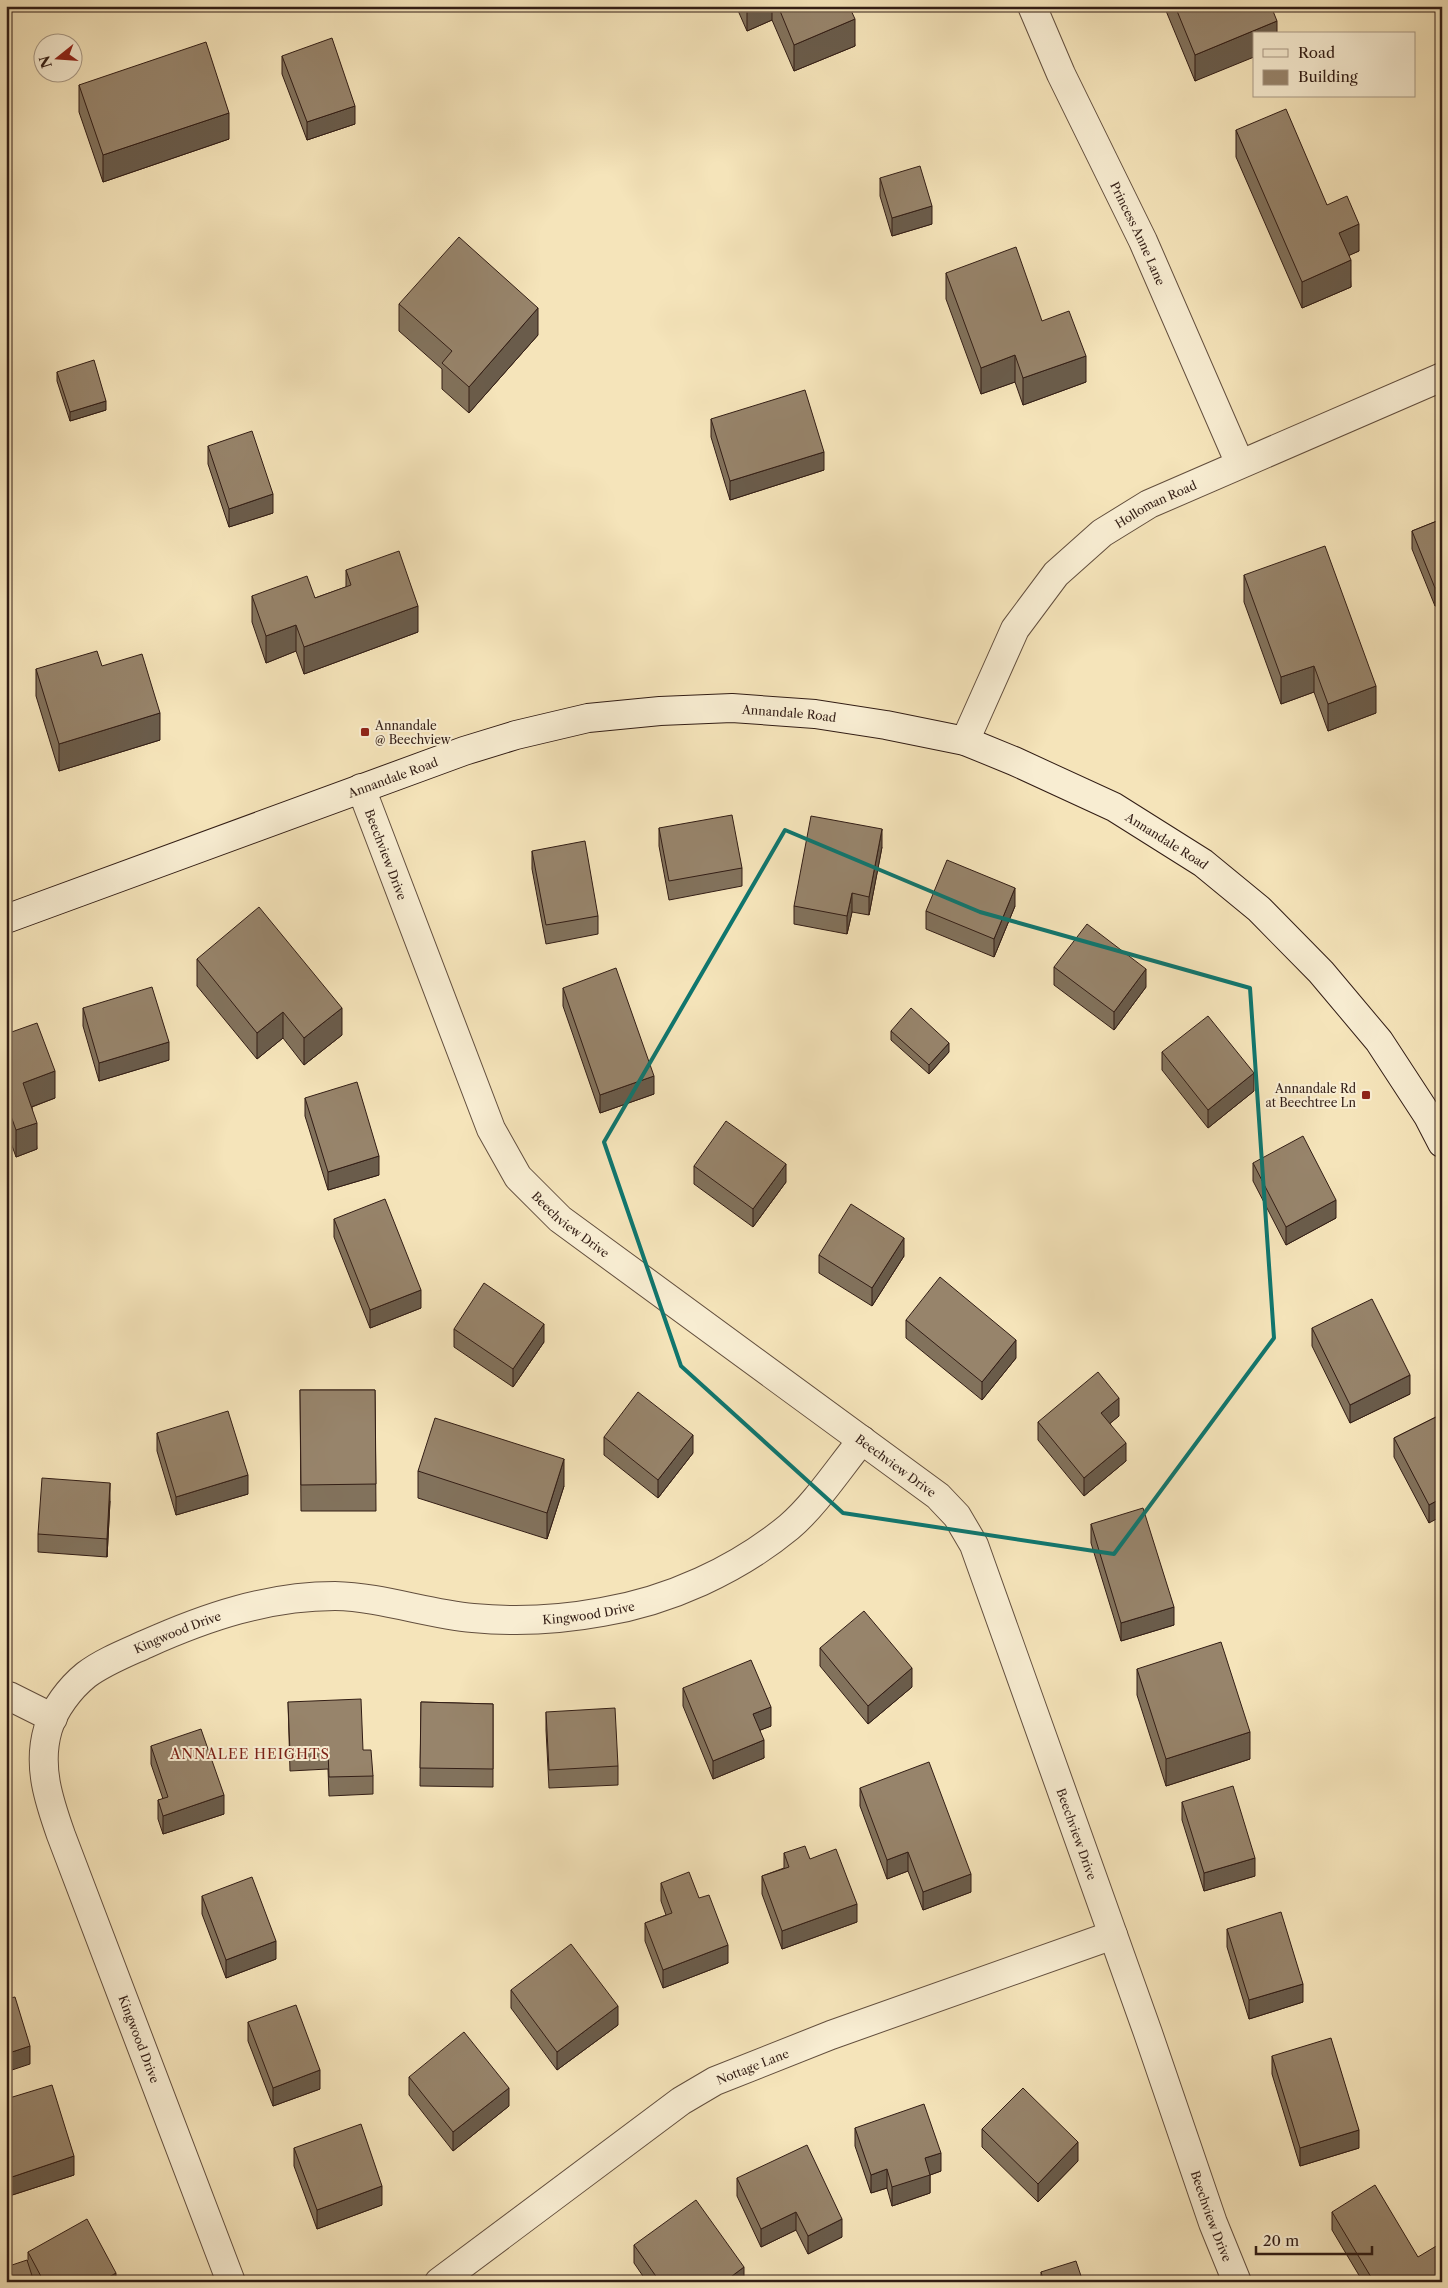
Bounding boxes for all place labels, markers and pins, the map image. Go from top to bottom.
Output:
place label: Annandale @ Beechview [374,718,452,747]
marker: Annandale @ Beechview [359,726,371,738]
place label: Annandale Rd at Beechtree Ln [1265,1081,1357,1110]
marker: Annandale Rd at Beechtree Ln [1360,1089,1372,1101]

